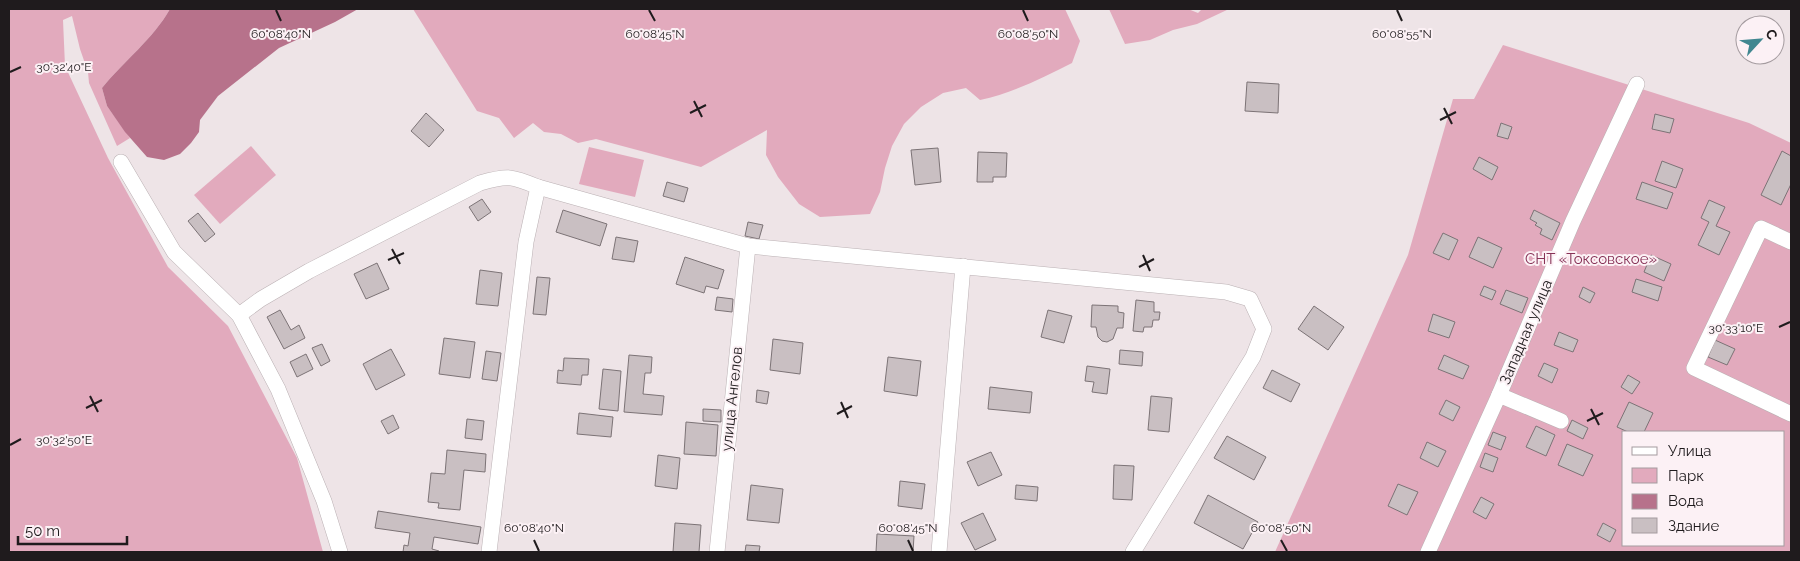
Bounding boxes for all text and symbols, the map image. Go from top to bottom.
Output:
north arrow [1735,15,1785,65]
text: С [1762,26,1781,42]
text: 60°08'40"N [251,27,311,41]
text: 60°08'45"N [625,27,685,41]
text: 60°08'50"N [998,27,1058,41]
text: 60°08'55"N [1372,27,1432,41]
text: 30°32'40"E [36,60,92,74]
park label: СНТ «Токсовское» [1525,250,1657,268]
street label: Западная улица [1496,277,1556,387]
text: 30°33'10"E [1709,321,1763,335]
street label: улица Ангелов [718,346,746,452]
legend [1622,431,1785,546]
text: 30°32'50"E [36,433,92,447]
text: Улица [1668,442,1712,460]
text: Парк [1668,467,1704,485]
text: Вода [1668,492,1704,510]
scale bar [18,514,126,546]
text: Здание [1668,517,1720,535]
text: 60°08'40"N [504,521,564,535]
text: 60°08'45"N [878,521,938,535]
text: 60°08'50"N [1251,521,1311,535]
text: 50 m [25,522,60,540]

